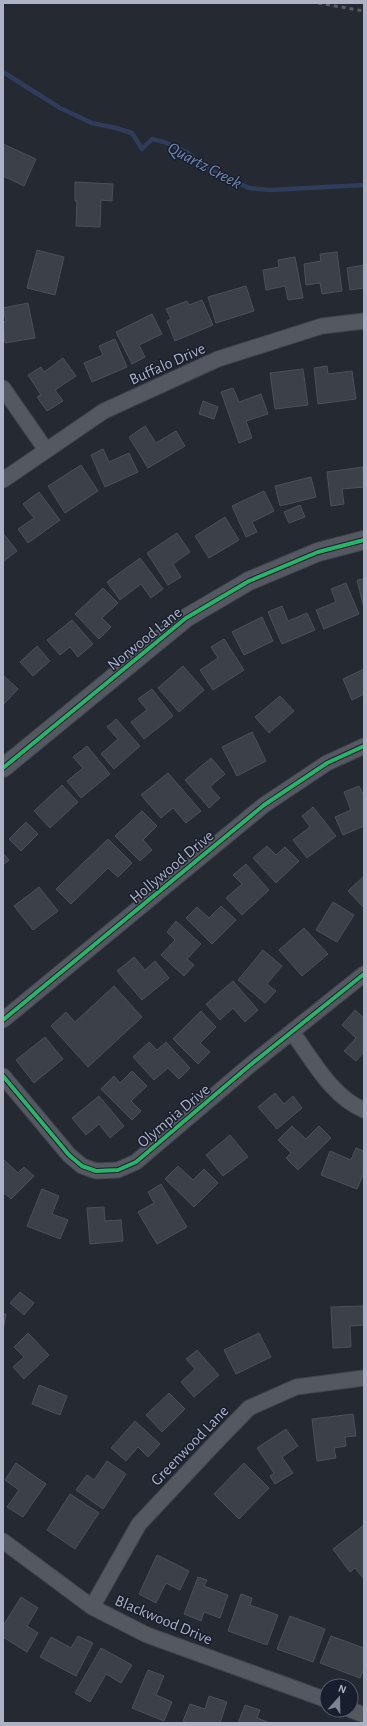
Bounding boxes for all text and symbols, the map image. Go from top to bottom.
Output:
water label: Quartz Creek [165,139,245,193]
street label: Buffalo Drive [127,340,208,388]
street label: Norwood Lane [104,604,185,673]
street label: Hollywood Drive [127,827,217,907]
street label: Olympia Drive [134,1081,214,1151]
street label: Greenwood Lane [148,1403,232,1489]
street label: Blackwood Drive [113,1592,215,1648]
north arrow [319,1678,359,1718]
text: N [337,1683,348,1696]

